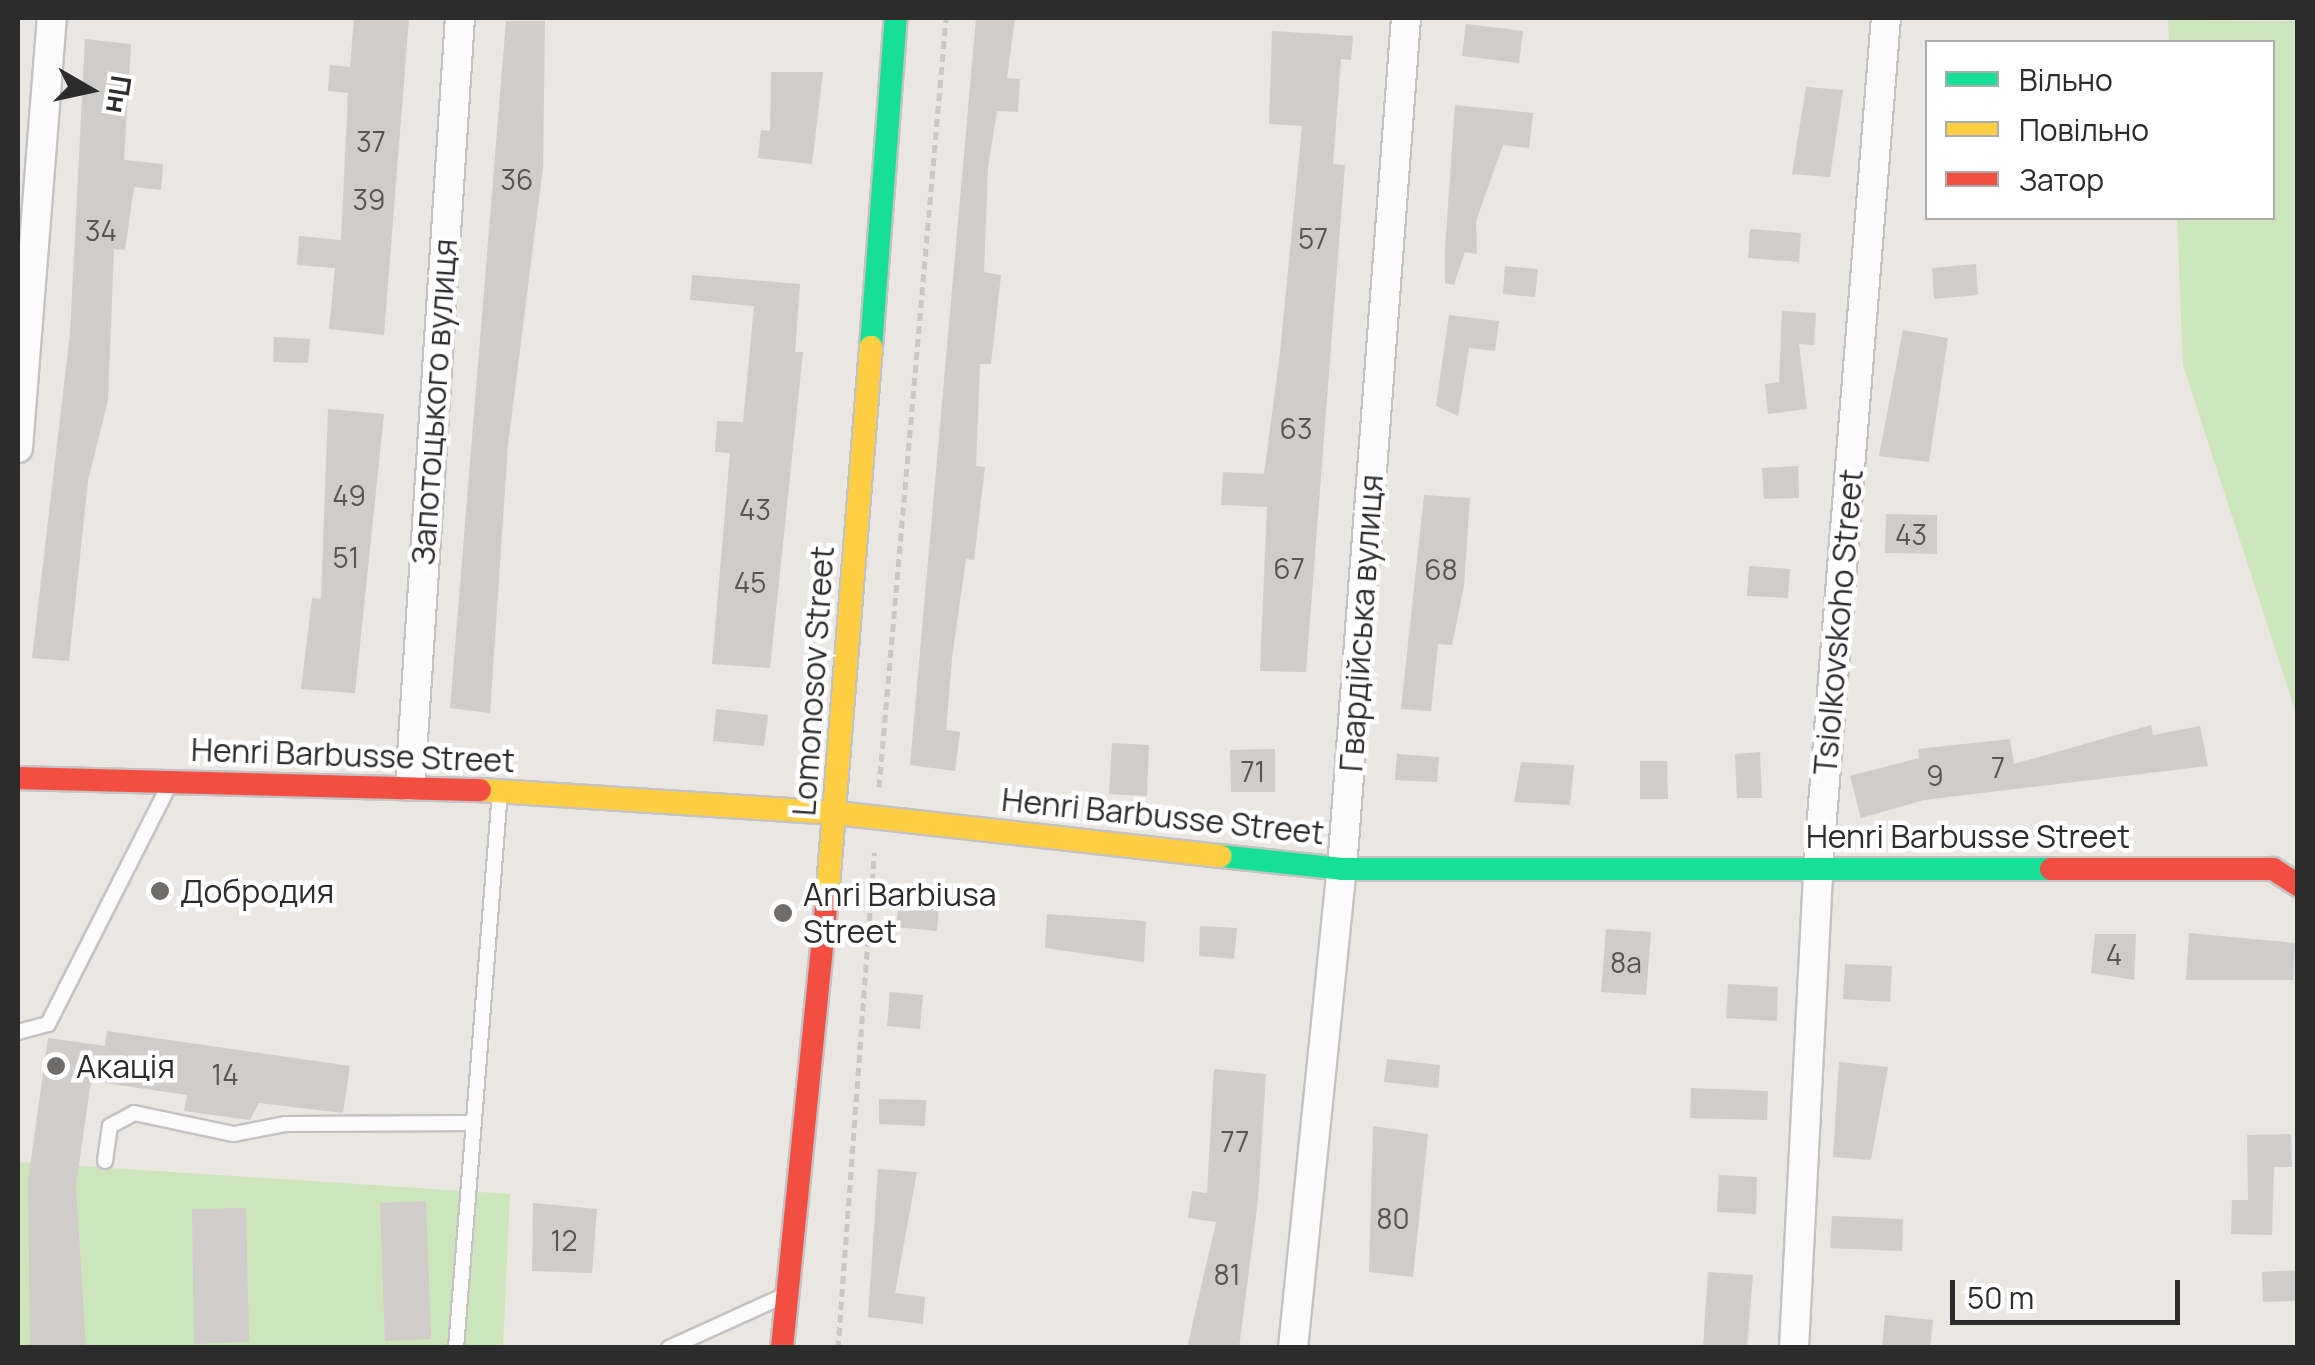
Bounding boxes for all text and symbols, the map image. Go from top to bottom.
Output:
north arrow [40,40,140,140]
legend [1925,40,2275,220]
text: Вільно [2019,59,2113,100]
text: Пн [98,73,141,116]
text: Повільно [2019,109,2149,150]
house number: 37 [356,124,386,158]
text: Затор [2019,159,2104,200]
house number: 36 [501,162,533,196]
house number: 39 [353,182,385,216]
house number: 34 [85,213,117,247]
house number: 57 [1298,221,1328,255]
street label: Запотоцького вулиця [403,238,465,566]
house number: 63 [1280,411,1312,445]
street label: Tsiolkovskoho Street [1805,467,1871,777]
street label: Гвардійська вулиця [1331,473,1391,773]
house number: 49 [332,478,366,512]
house number: 43 [739,492,771,526]
house number: 43 [1895,517,1927,551]
house number: 51 [332,540,360,574]
street label: Lomonosov Street [784,545,842,817]
house number: 67 [1273,551,1305,585]
house number: 68 [1424,552,1458,586]
house number: 45 [734,565,766,599]
street label: Henri Barbusse Street [190,730,516,780]
house number: 7 [1991,750,2005,784]
house number: 71 [1241,754,1265,788]
house number: 9 [1926,758,1944,792]
street label: Henri Barbusse Street [1000,780,1326,852]
street label: Henri Barbusse Street [1806,817,2130,855]
place label: Добродия [180,872,334,910]
place label: Anri Barbiusa Street [803,876,997,951]
marker: Добродия [149,880,171,902]
marker: Anri Barbiusa Street [772,902,794,924]
house number: 4 [2106,937,2122,971]
house number: 8а [1610,945,1642,979]
place label: Акація [76,1047,175,1085]
marker: Акація [45,1055,67,1077]
house number: 14 [211,1057,239,1091]
house number: 77 [1221,1124,1249,1158]
house number: 80 [1376,1201,1410,1235]
house number: 12 [551,1223,577,1257]
house number: 81 [1213,1257,1241,1291]
scale bar [1955,1260,2185,1322]
text: 50 m [1967,1277,2034,1318]

